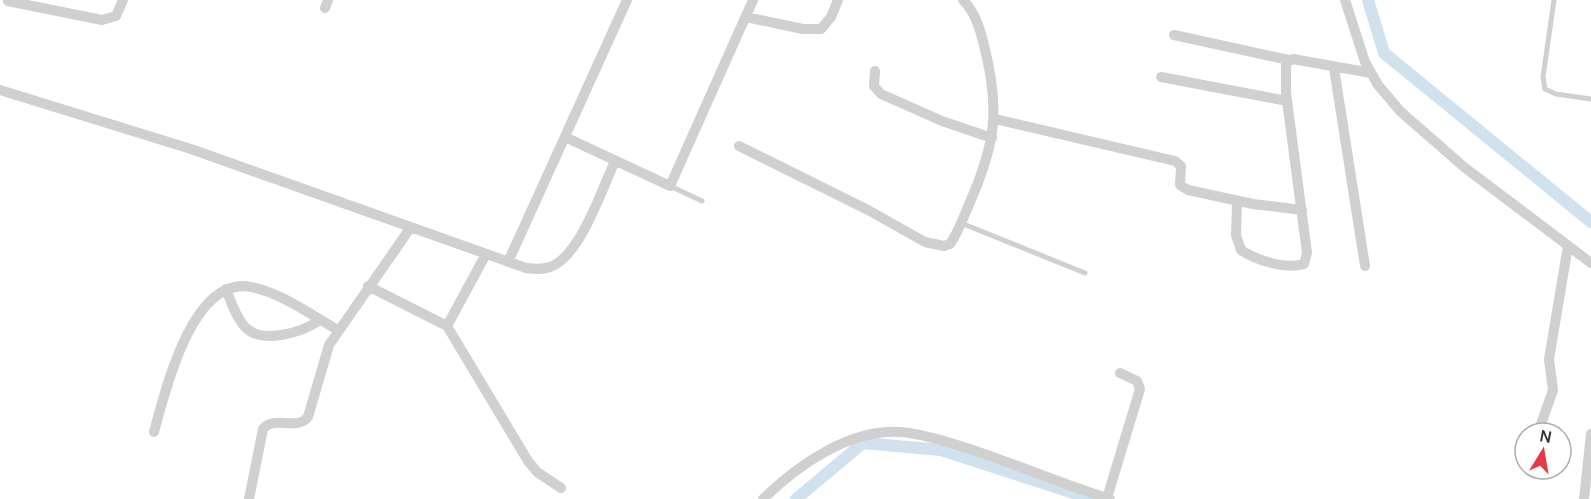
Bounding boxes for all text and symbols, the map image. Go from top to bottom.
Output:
north arrow [1513,421,1573,481]
text: N [1538,424,1554,448]

